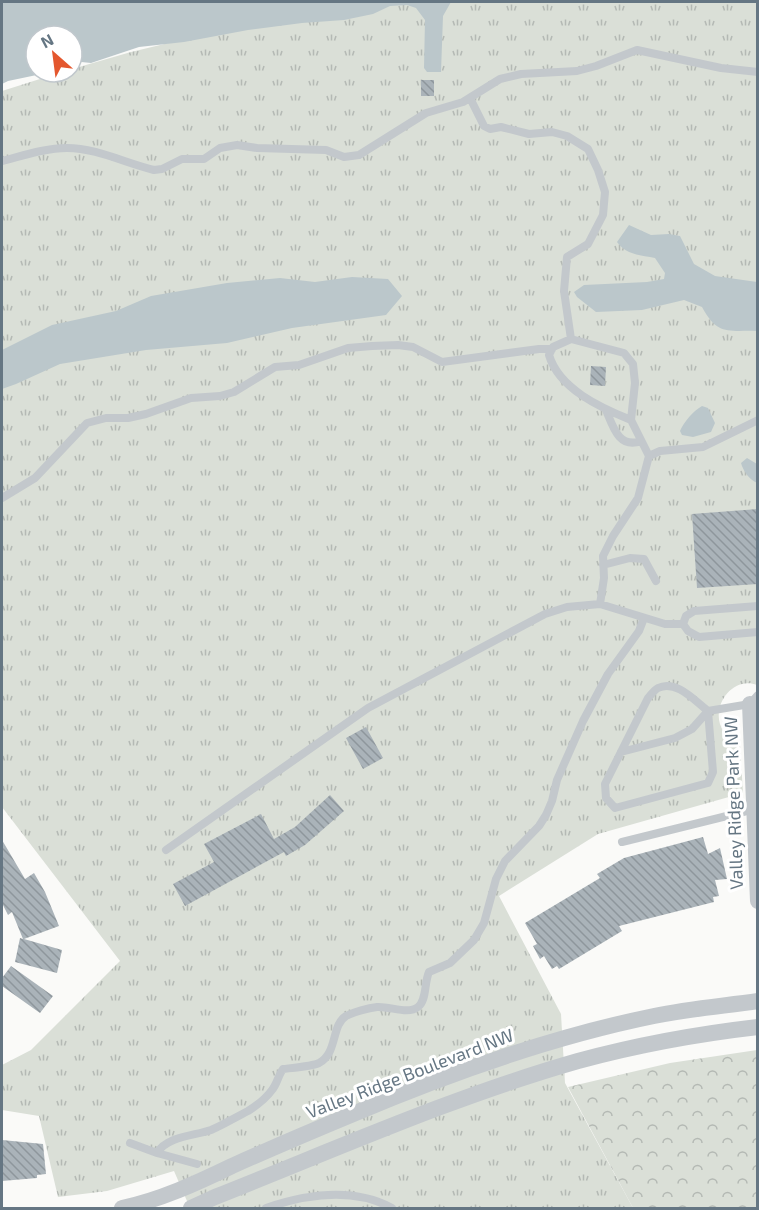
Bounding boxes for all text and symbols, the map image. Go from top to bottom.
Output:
north arrow [24,24,84,84]
text: N [37,29,56,51]
street label: Valley Ridge Park NW [719,716,747,890]
street label: Valley Ridge Boulevard NW [303,1023,516,1123]

